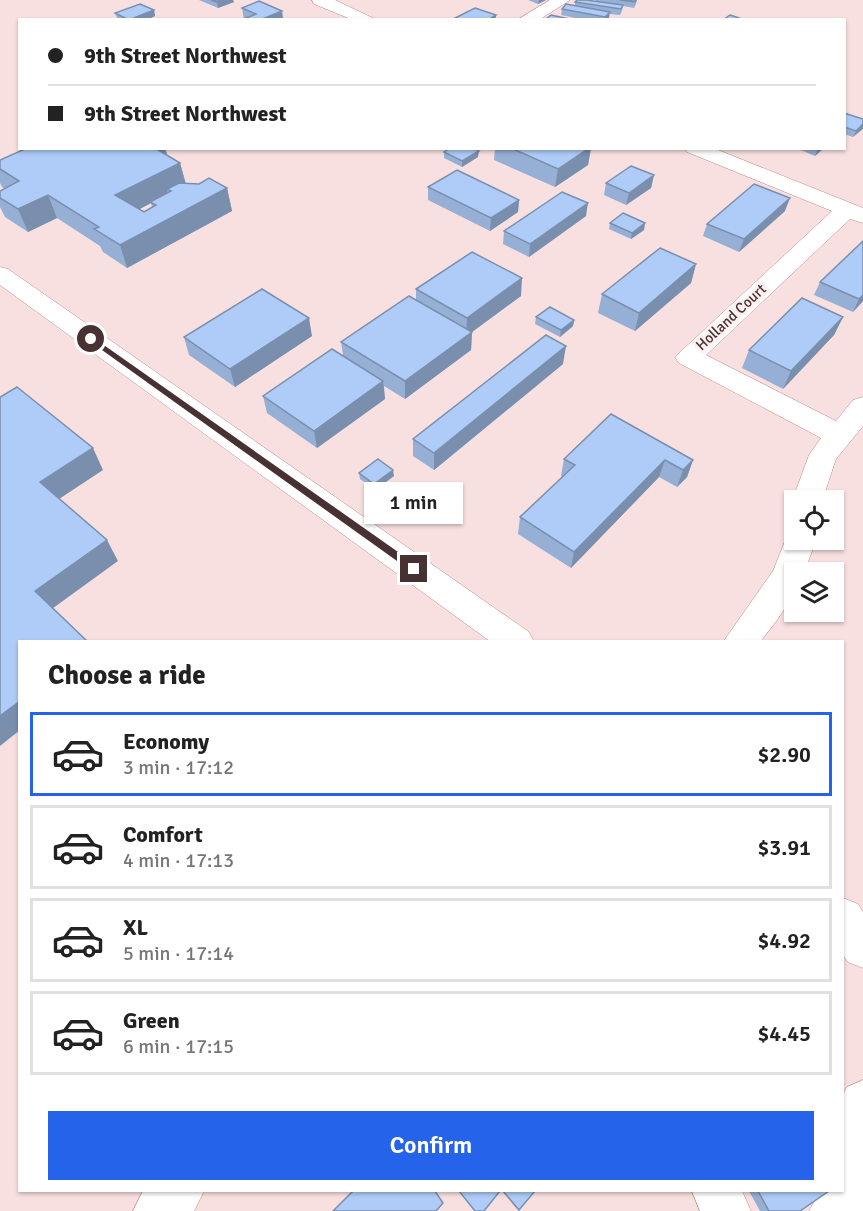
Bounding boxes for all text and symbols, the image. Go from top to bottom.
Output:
text: 9th Street Northwest [84,42,286,69]
text: 9th Street Northwest [84,100,286,127]
street label: Holland Court [692,280,770,354]
route start [77,325,104,352]
callout: 1 min [364,482,464,524]
text: 1 min [390,490,437,515]
map controls [784,490,844,622]
button: locate [784,490,844,550]
route end [400,555,427,582]
button: layers [784,562,844,622]
text: Choose a ride [48,659,206,692]
icon: car [51,727,105,781]
text: Economy [123,728,209,755]
text: $2.90 [757,741,811,768]
text: 3 min · 17:12 [123,755,234,780]
icon: car [51,820,105,874]
text: Comfort [123,821,203,848]
text: $3.91 [757,834,811,861]
text: 4 min · 17:13 [123,848,234,873]
icon: car [51,913,105,967]
text: XL [123,914,148,941]
text: $4.92 [757,927,811,954]
text: 5 min · 17:14 [123,941,234,966]
icon: car [51,1006,105,1060]
text: Green [123,1007,180,1034]
text: $4.45 [757,1020,811,1047]
text: 6 min · 17:15 [123,1034,234,1059]
button: Confirm [48,1111,814,1180]

